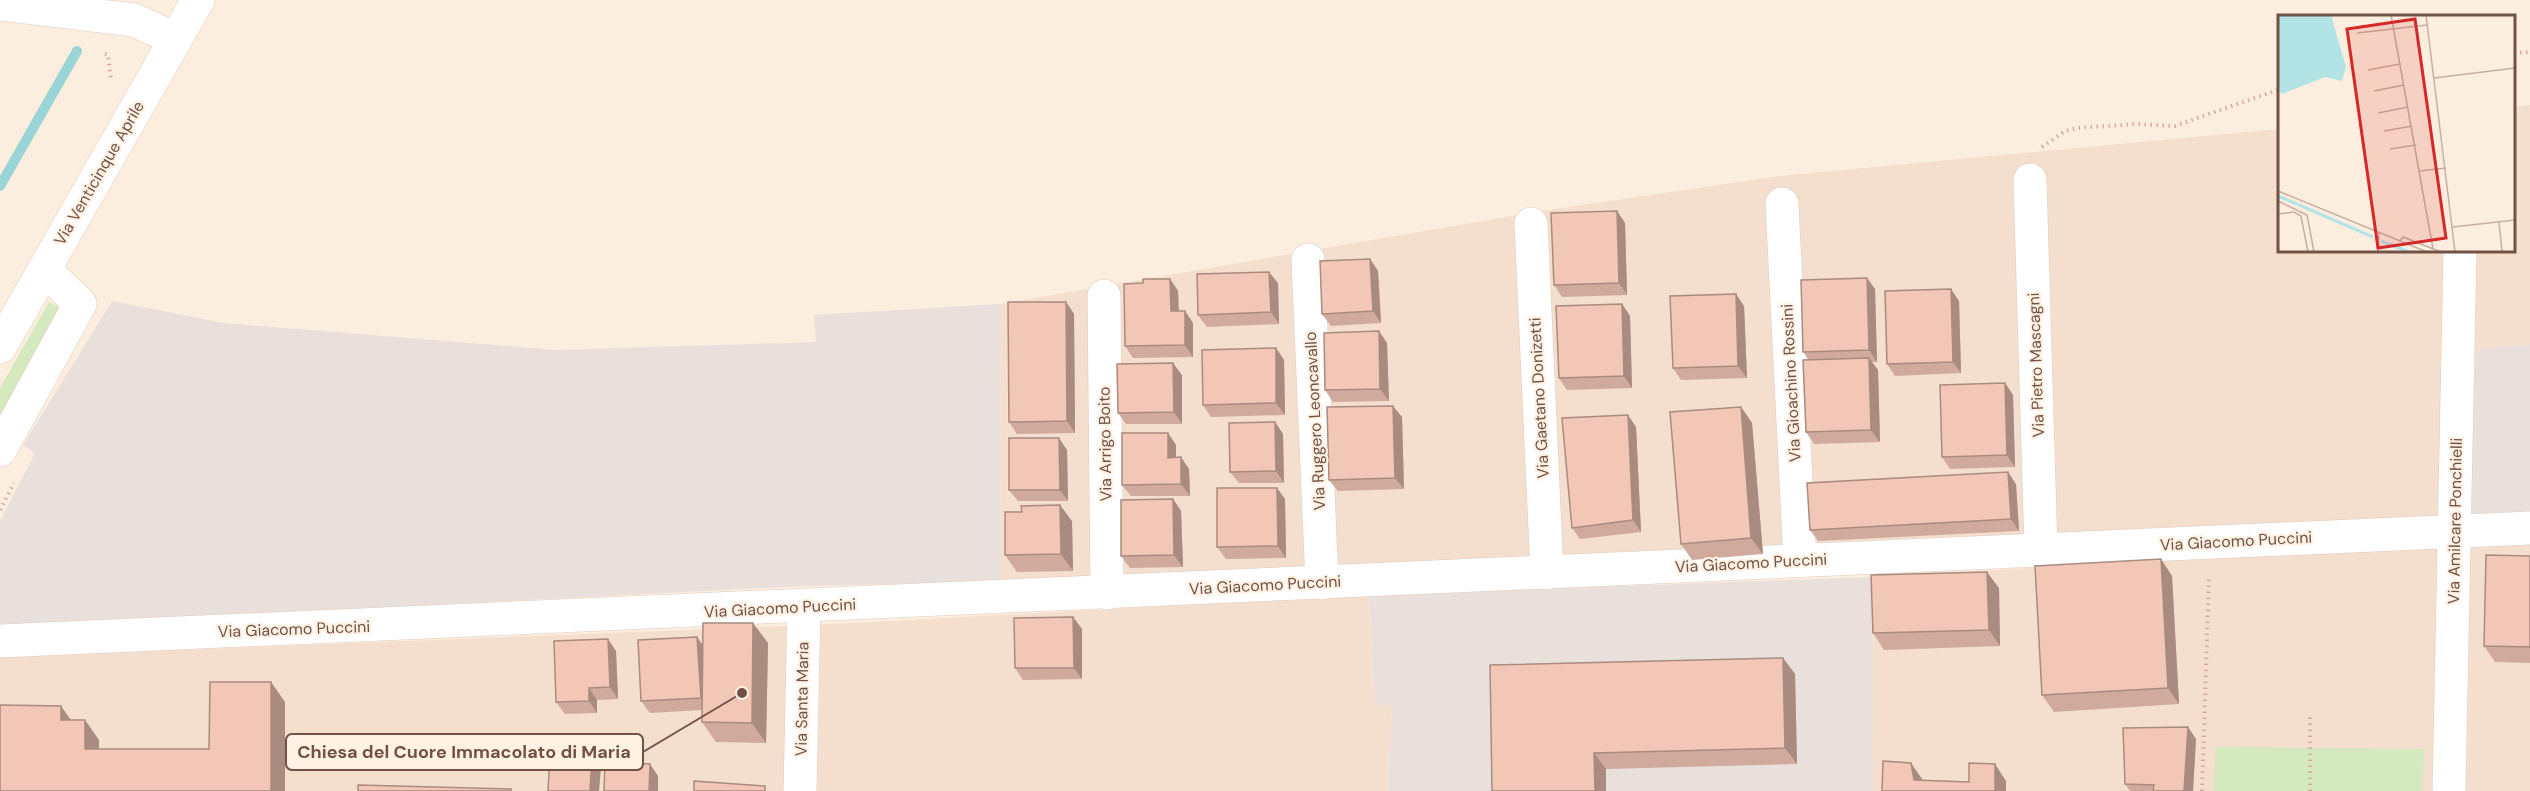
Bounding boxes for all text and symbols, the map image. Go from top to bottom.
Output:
inset map [2278,15,2515,252]
street label: Via Venticinque Aprile [49,97,149,249]
street label: Via Pietro Mascagni [2023,292,2049,438]
street label: Via Gioachino Rossini [1776,303,1806,463]
street label: Via Gaetano Donizetti [1524,317,1554,479]
street label: Via Ruggero Leoncavallo [1300,331,1330,511]
street label: Via Arrigo Boito [1094,386,1116,502]
street label: Via Amilcare Ponchielli [2443,438,2467,604]
street label: Via Giacomo Puccini [2159,527,2313,555]
street label: Via Giacomo Puccini [1674,549,1828,577]
street label: Via Giacomo Puccini [1188,571,1342,599]
street label: Via Giacomo Puccini [703,594,857,622]
street label: Via Giacomo Puccini [217,616,371,642]
street label: Via Santa Maria [791,642,813,756]
callout: Chiesa del Cuore Immacolato di Maria [286,734,643,770]
text: Chiesa del Cuore Immacolato di Maria [297,740,631,764]

